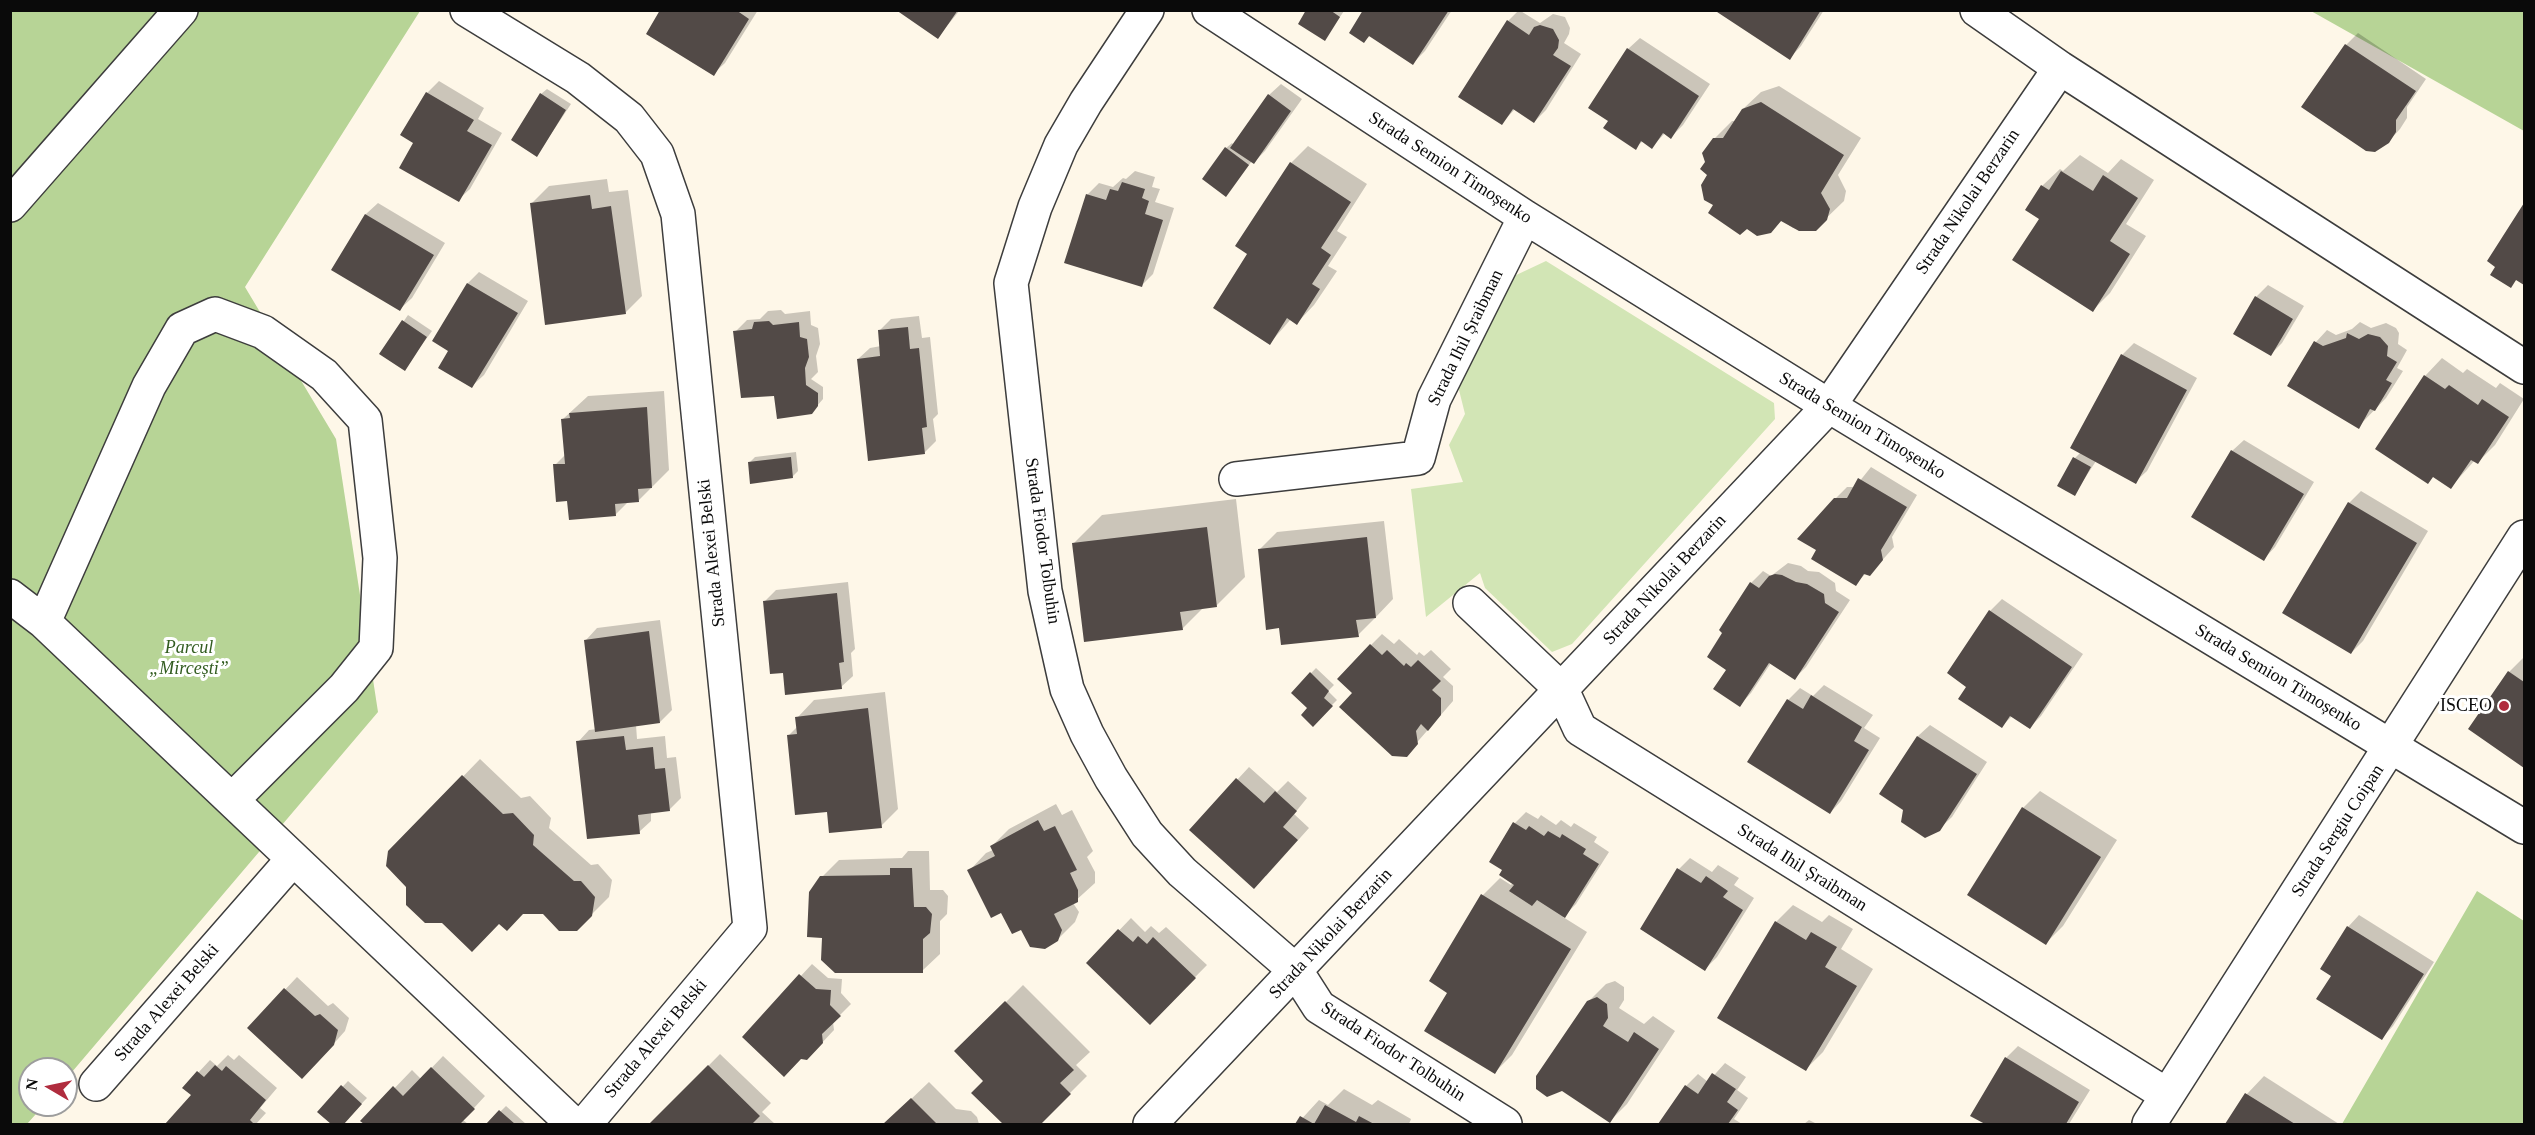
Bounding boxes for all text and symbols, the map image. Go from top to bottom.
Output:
street label: Strada Semion Timoșenko [1364,107,1536,229]
street label: Strada Nikolai Berzarin [1911,125,2025,279]
street label: Strada Ihil Șraibman [1424,266,1508,410]
street label: Strada Semion Timoșenko [1775,368,1949,484]
street label: Strada Fiodor Tolbuhin [1020,456,1064,626]
street label: Strada Alexei Belski [693,478,731,628]
street label: Strada Nikolai Berzarin [1599,510,1731,650]
street label: Strada Semion Timoșenko [2191,620,2365,736]
park label: Parcul „Mircești” [149,637,229,680]
place label: ISCEO [2440,695,2492,717]
marker: ISCEO [2497,699,2511,713]
street label: Strada Sergiu Coipan [2287,761,2389,901]
street label: Strada Ihil Șraibman [1733,819,1871,917]
street label: Strada Nikolai Berzarin [1265,864,1397,1004]
street label: Strada Alexei Belski [110,940,224,1066]
street label: Strada Alexei Belski [600,975,712,1103]
street label: Strada Fiodor Tolbuhin [1317,997,1469,1107]
north arrow [18,1057,78,1117]
text: N [22,1077,41,1091]

